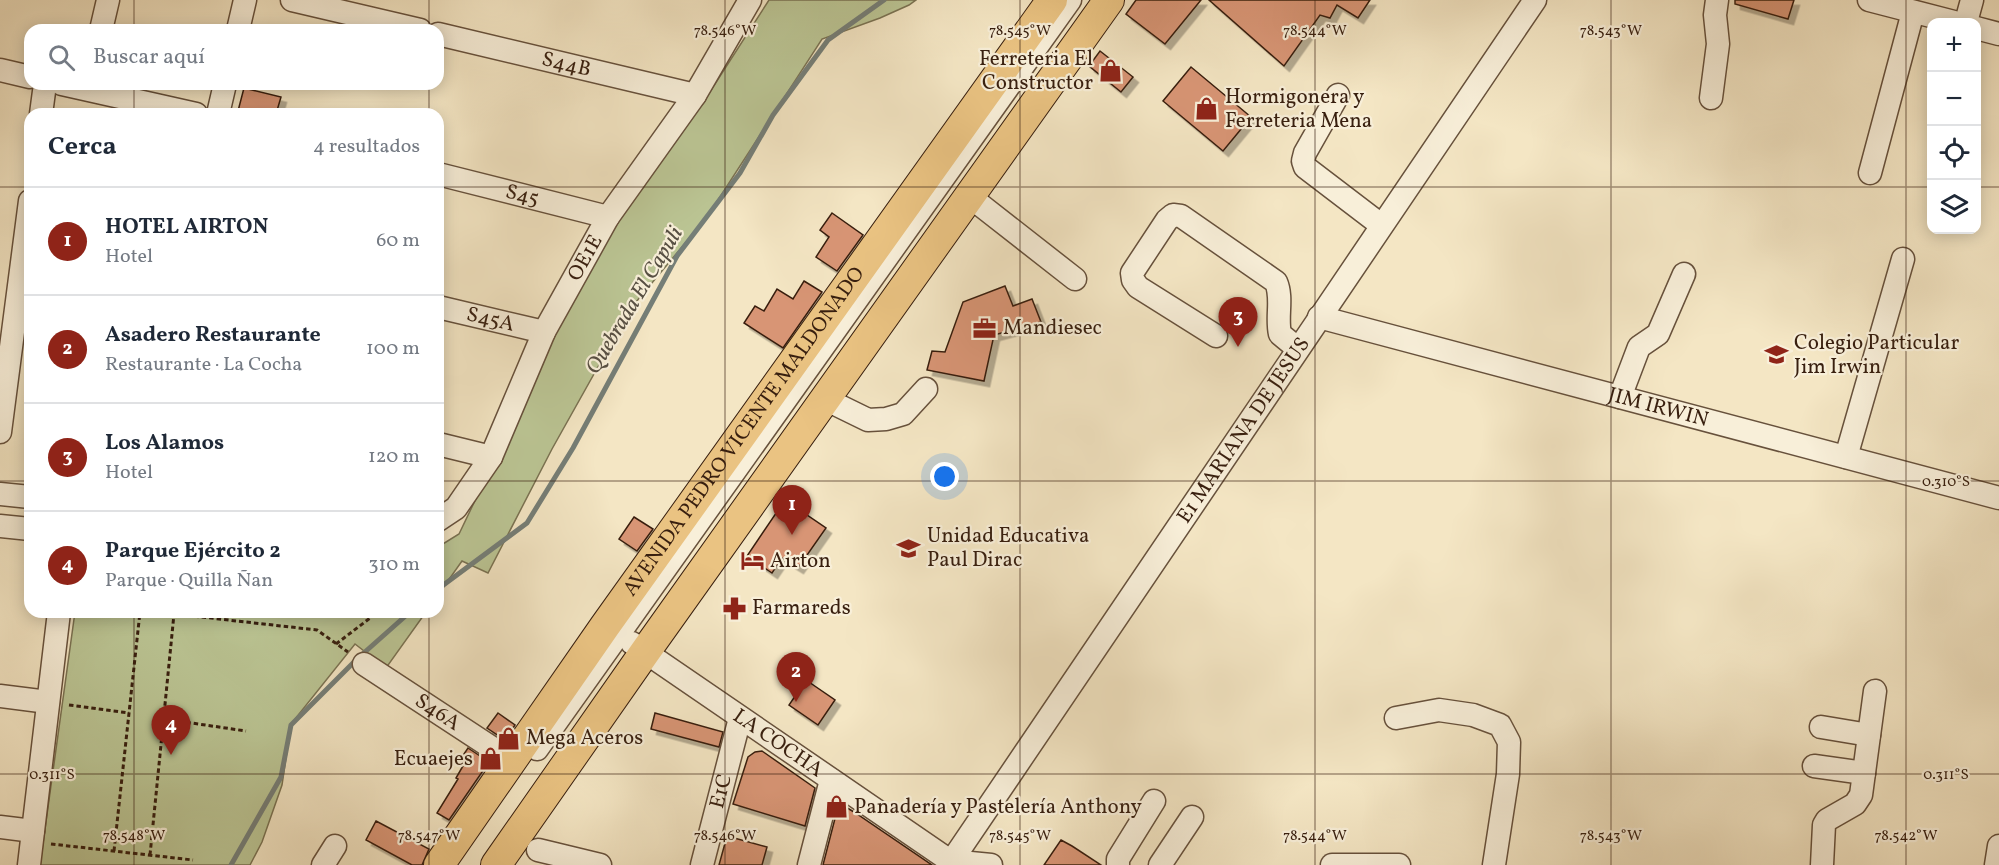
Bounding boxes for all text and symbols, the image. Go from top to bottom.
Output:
map controls [1927,18,1981,234]
button: + [1927,18,1981,72]
text: 78.546°W [694,21,756,42]
text: 78.545°W [989,21,1051,42]
text: 78.544°W [1283,21,1347,42]
text: 78.543°W [1580,21,1642,42]
search box [24,24,444,90]
icon: search [45,41,78,74]
text: Buscar aquí [93,42,205,73]
street label: S44B [539,45,594,84]
place label: Ferreteria El Constructor [979,45,1093,98]
shop icon: Ferreteria El Constructor [1098,58,1124,84]
button: − [1927,72,1981,126]
place label: Hormigonera y Ferreteria Mena [1225,83,1372,136]
shop icon: Hormigonera y Ferreteria Mena [1194,96,1220,122]
button: locate [1927,126,1981,180]
text: Cerca [48,129,117,165]
text: 4 resultados [313,133,420,161]
street label: S45 [502,177,542,214]
button: layers [1927,180,1981,234]
text: HOTEL AIRTON [105,212,268,243]
water label: Quebrada El Capuli [579,221,692,381]
text: 1 [63,227,72,255]
text: 60 m [376,227,420,255]
street label: OE1E [561,230,610,286]
text: Hotel [105,243,153,271]
street label: AVENIDA PEDRO VICENTE MALDONADO [616,261,872,602]
pin: 3 [1218,298,1258,347]
street label: S45A [464,300,518,339]
place label: Mandiesec [1003,314,1102,343]
office icon: Mandiesec [972,315,998,341]
text: Asadero Restaurante [105,320,321,351]
place label: Colegio Particular Jim Irwin [1794,329,1959,382]
street label: E1 MARIANA DE JESUS [1170,331,1317,529]
text: 2 [62,335,73,363]
text: 100 m [366,335,420,363]
school or university icon: Colegio Particular Jim Irwin [1763,342,1789,368]
text: Restaurante · La Cocha [105,351,302,379]
street label: JIM IRWIN [1605,380,1711,434]
text: Los Alamos [105,428,224,459]
text: 3 [62,443,73,471]
text: 120 m [368,443,420,471]
text: Hotel [105,459,153,487]
your location [930,462,959,491]
text: 0.310°S [1922,472,1970,493]
pin: 1 [772,486,812,535]
place label: Unidad Educativa Paul Dirac [927,522,1089,575]
school or university icon: Unidad Educativa Paul Dirac [896,535,922,561]
text: Parque Ejército 2 [105,536,281,567]
place label: Airton [770,547,831,576]
hotel icon: Airton [739,548,765,574]
text: 4 [61,551,74,579]
text: 310 m [368,551,420,579]
text: Parque · Quilla Ñan [105,567,273,595]
place label: Farmareds [752,594,851,623]
pharmacy icon: Farmareds [721,595,747,621]
pin: 2 [776,652,816,702]
street label: S46A [409,687,466,738]
street label: LA COCHA [727,702,829,784]
pin: 4 [152,706,190,755]
place label: Mega Aceros [526,724,643,753]
shop icon: Mega Aceros [495,725,521,751]
place label: Ecuaejes [394,745,473,774]
shop icon: Ecuaejes [478,746,504,772]
text: 0.311°S [29,765,75,786]
text: 0.311°S [1923,765,1969,786]
street label: E1C [703,771,739,812]
place label: Panadería y Pastelería Anthony [854,793,1142,822]
shop icon: Panadería y Pastelería Anthony [823,794,849,820]
text: 78.548°W [103,826,165,847]
text: 78.547°W [398,826,460,847]
text: 78.546°W [694,826,756,847]
text: 78.545°W [989,826,1051,847]
text: 78.544°W [1283,826,1347,847]
text: 78.543°W [1580,826,1642,847]
text: 78.542°W [1874,826,1938,847]

